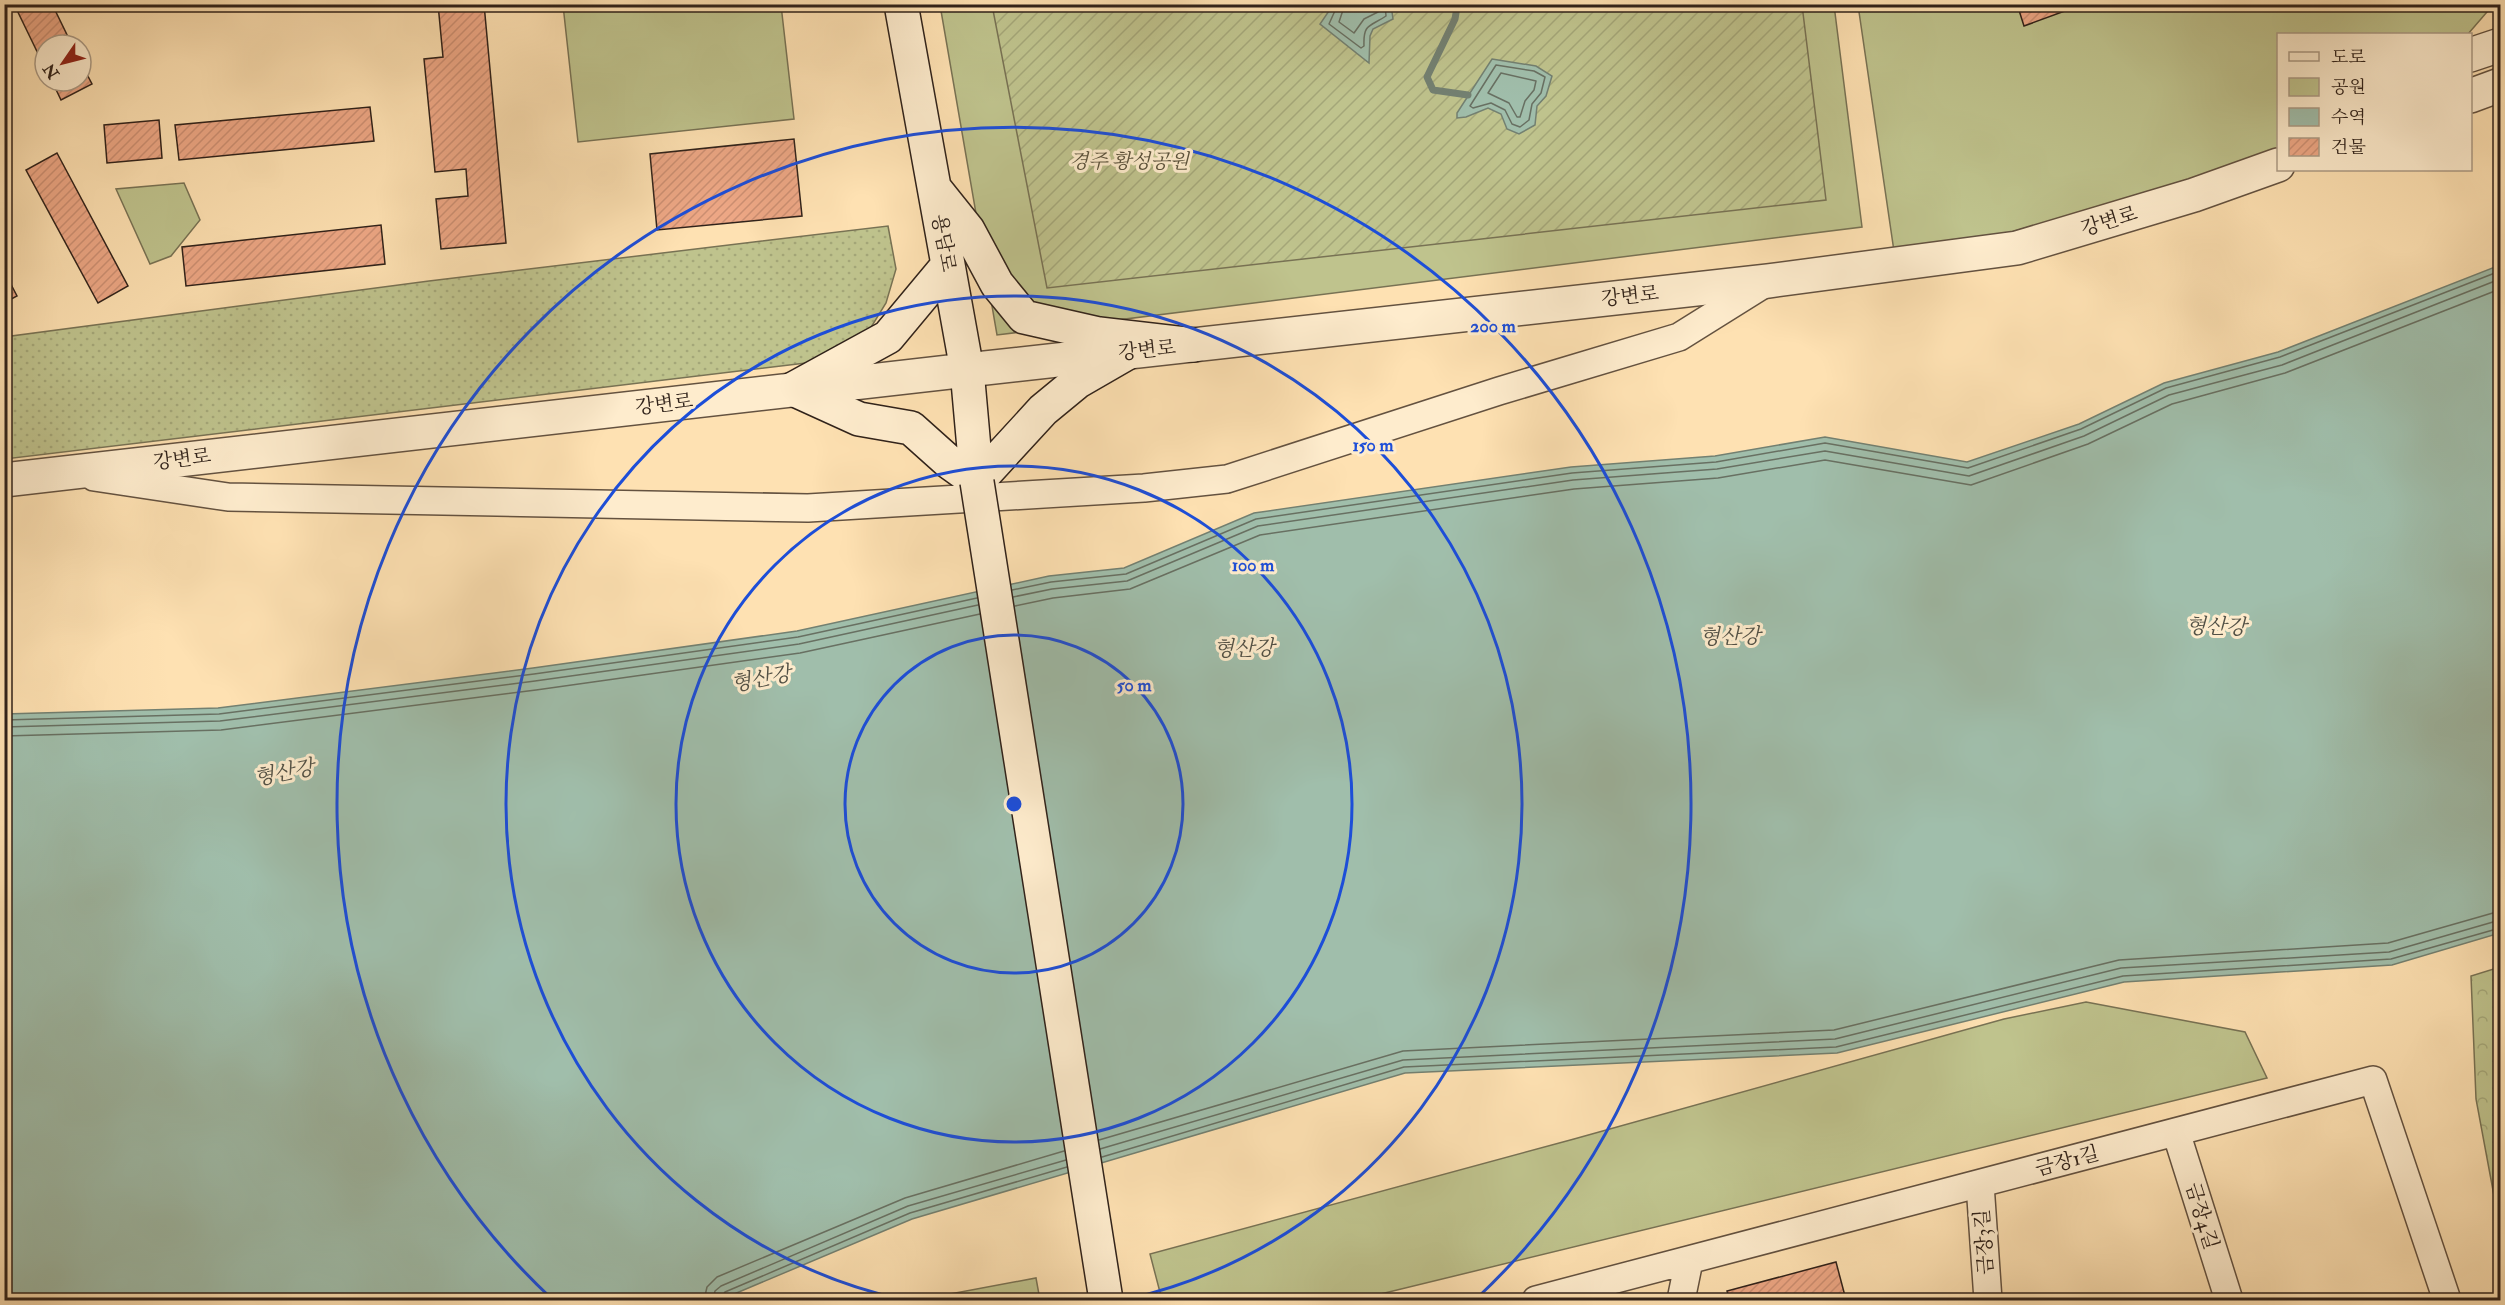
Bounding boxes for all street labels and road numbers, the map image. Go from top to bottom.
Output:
street label: 강변로 [2078,201,2140,241]
street label: 용담로 [927,212,961,274]
street label: 강변로 [1600,281,1660,311]
street label: 강변로 [1117,335,1177,365]
street label: 강변로 [634,388,694,420]
street label: 강변로 [152,443,212,475]
street label: 금장1길 [2032,1141,2102,1181]
street label: 금장4길 [2180,1179,2224,1253]
street label: 금장3길 [1969,1208,1999,1276]

